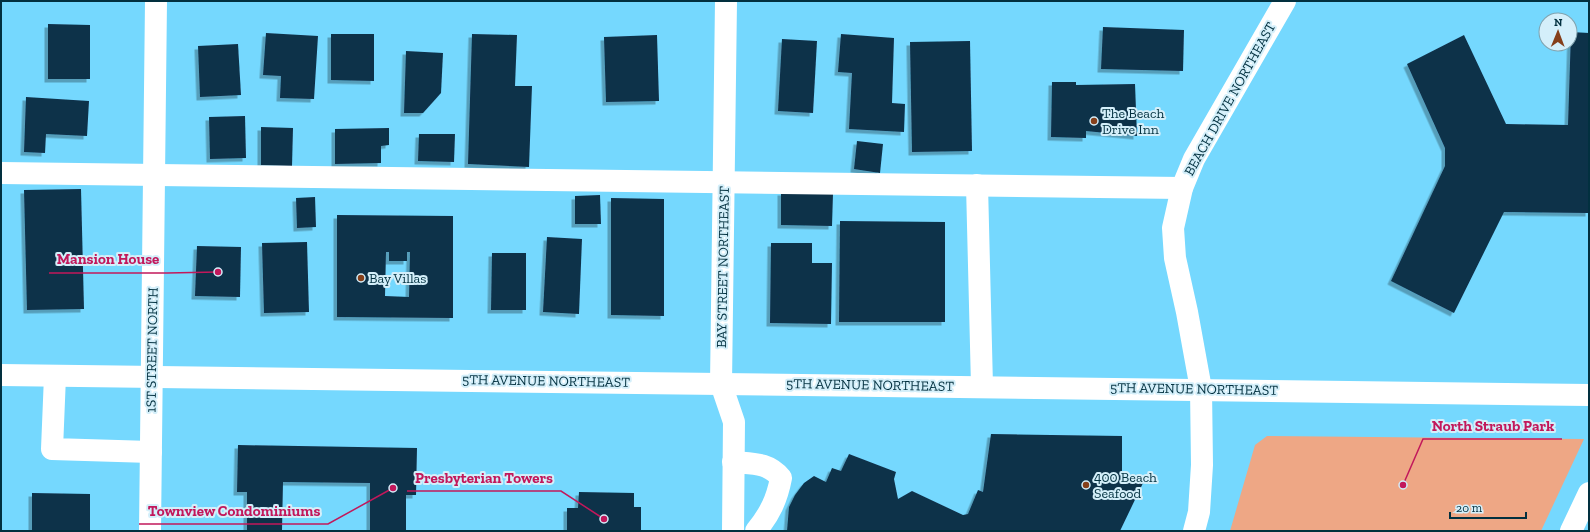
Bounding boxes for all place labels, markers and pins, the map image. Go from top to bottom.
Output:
place label: The Beach Drive Inn [1102,105,1165,138]
marker: The Beach Drive Inn [1089,116,1099,126]
callout: Mansion House [49,246,167,273]
place label: Bay Villas [369,270,427,287]
marker: Bay Villas [356,273,366,283]
callout: North Straub Park [1423,412,1562,439]
callout: Presbyterian Towers [407,464,561,491]
place label: 400 Beach Seafood [1094,469,1157,502]
marker: 400 Beach Seafood [1081,480,1091,490]
callout: Townview Condominiums [139,497,328,524]

